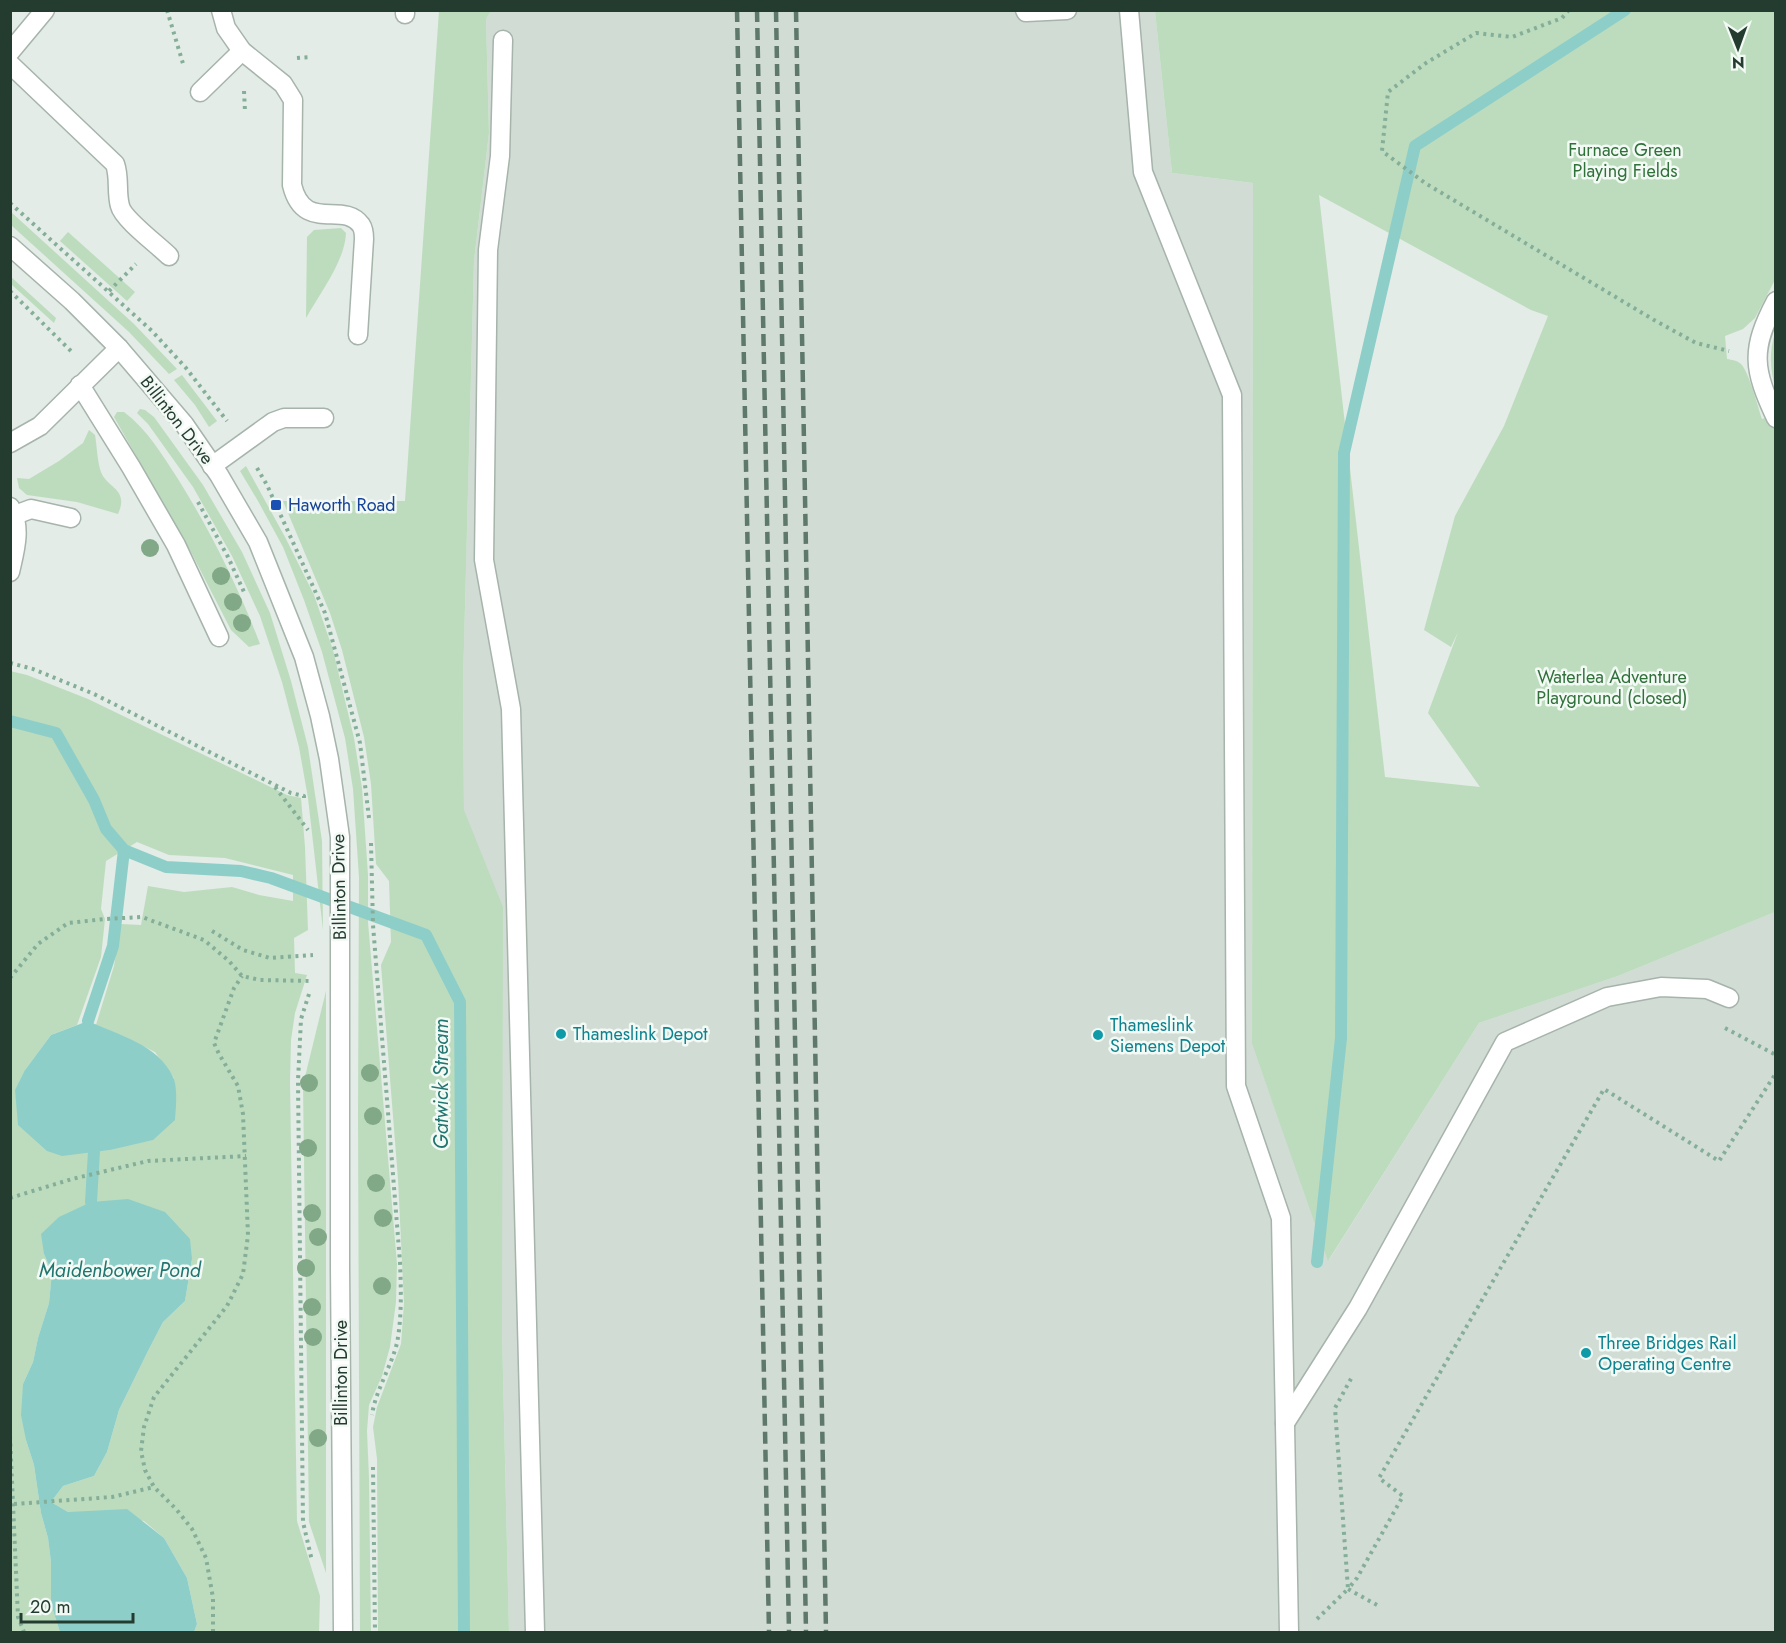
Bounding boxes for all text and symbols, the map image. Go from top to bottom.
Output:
north arrow [1708,18,1768,78]
text: N [1732,51,1745,74]
park label: Furnace Green Playing Fields [1568,137,1682,184]
street label: Billinton Drive [134,370,220,470]
place label: Haworth Road [288,492,395,518]
marker: Haworth Road [269,498,283,512]
park label: Waterlea Adventure Playground (closed) [1536,664,1688,711]
street label: Billinton Drive [325,834,353,940]
place label: Thameslink Siemens Depot [1110,1012,1226,1059]
water label: Gatwick Stream [427,1019,456,1149]
place label: Thameslink Depot [573,1021,708,1047]
marker: Thameslink Depot [554,1027,568,1041]
marker: Thameslink Siemens Depot [1091,1028,1105,1042]
water label: Maidenbower Pond [39,1256,202,1285]
street label: Billinton Drive [328,1320,354,1426]
place label: Three Bridges Rail Operating Centre [1598,1330,1737,1377]
marker: Three Bridges Rail Operating Centre [1579,1346,1593,1360]
scale bar [21,1586,134,1624]
text: 20 m [30,1594,70,1620]

